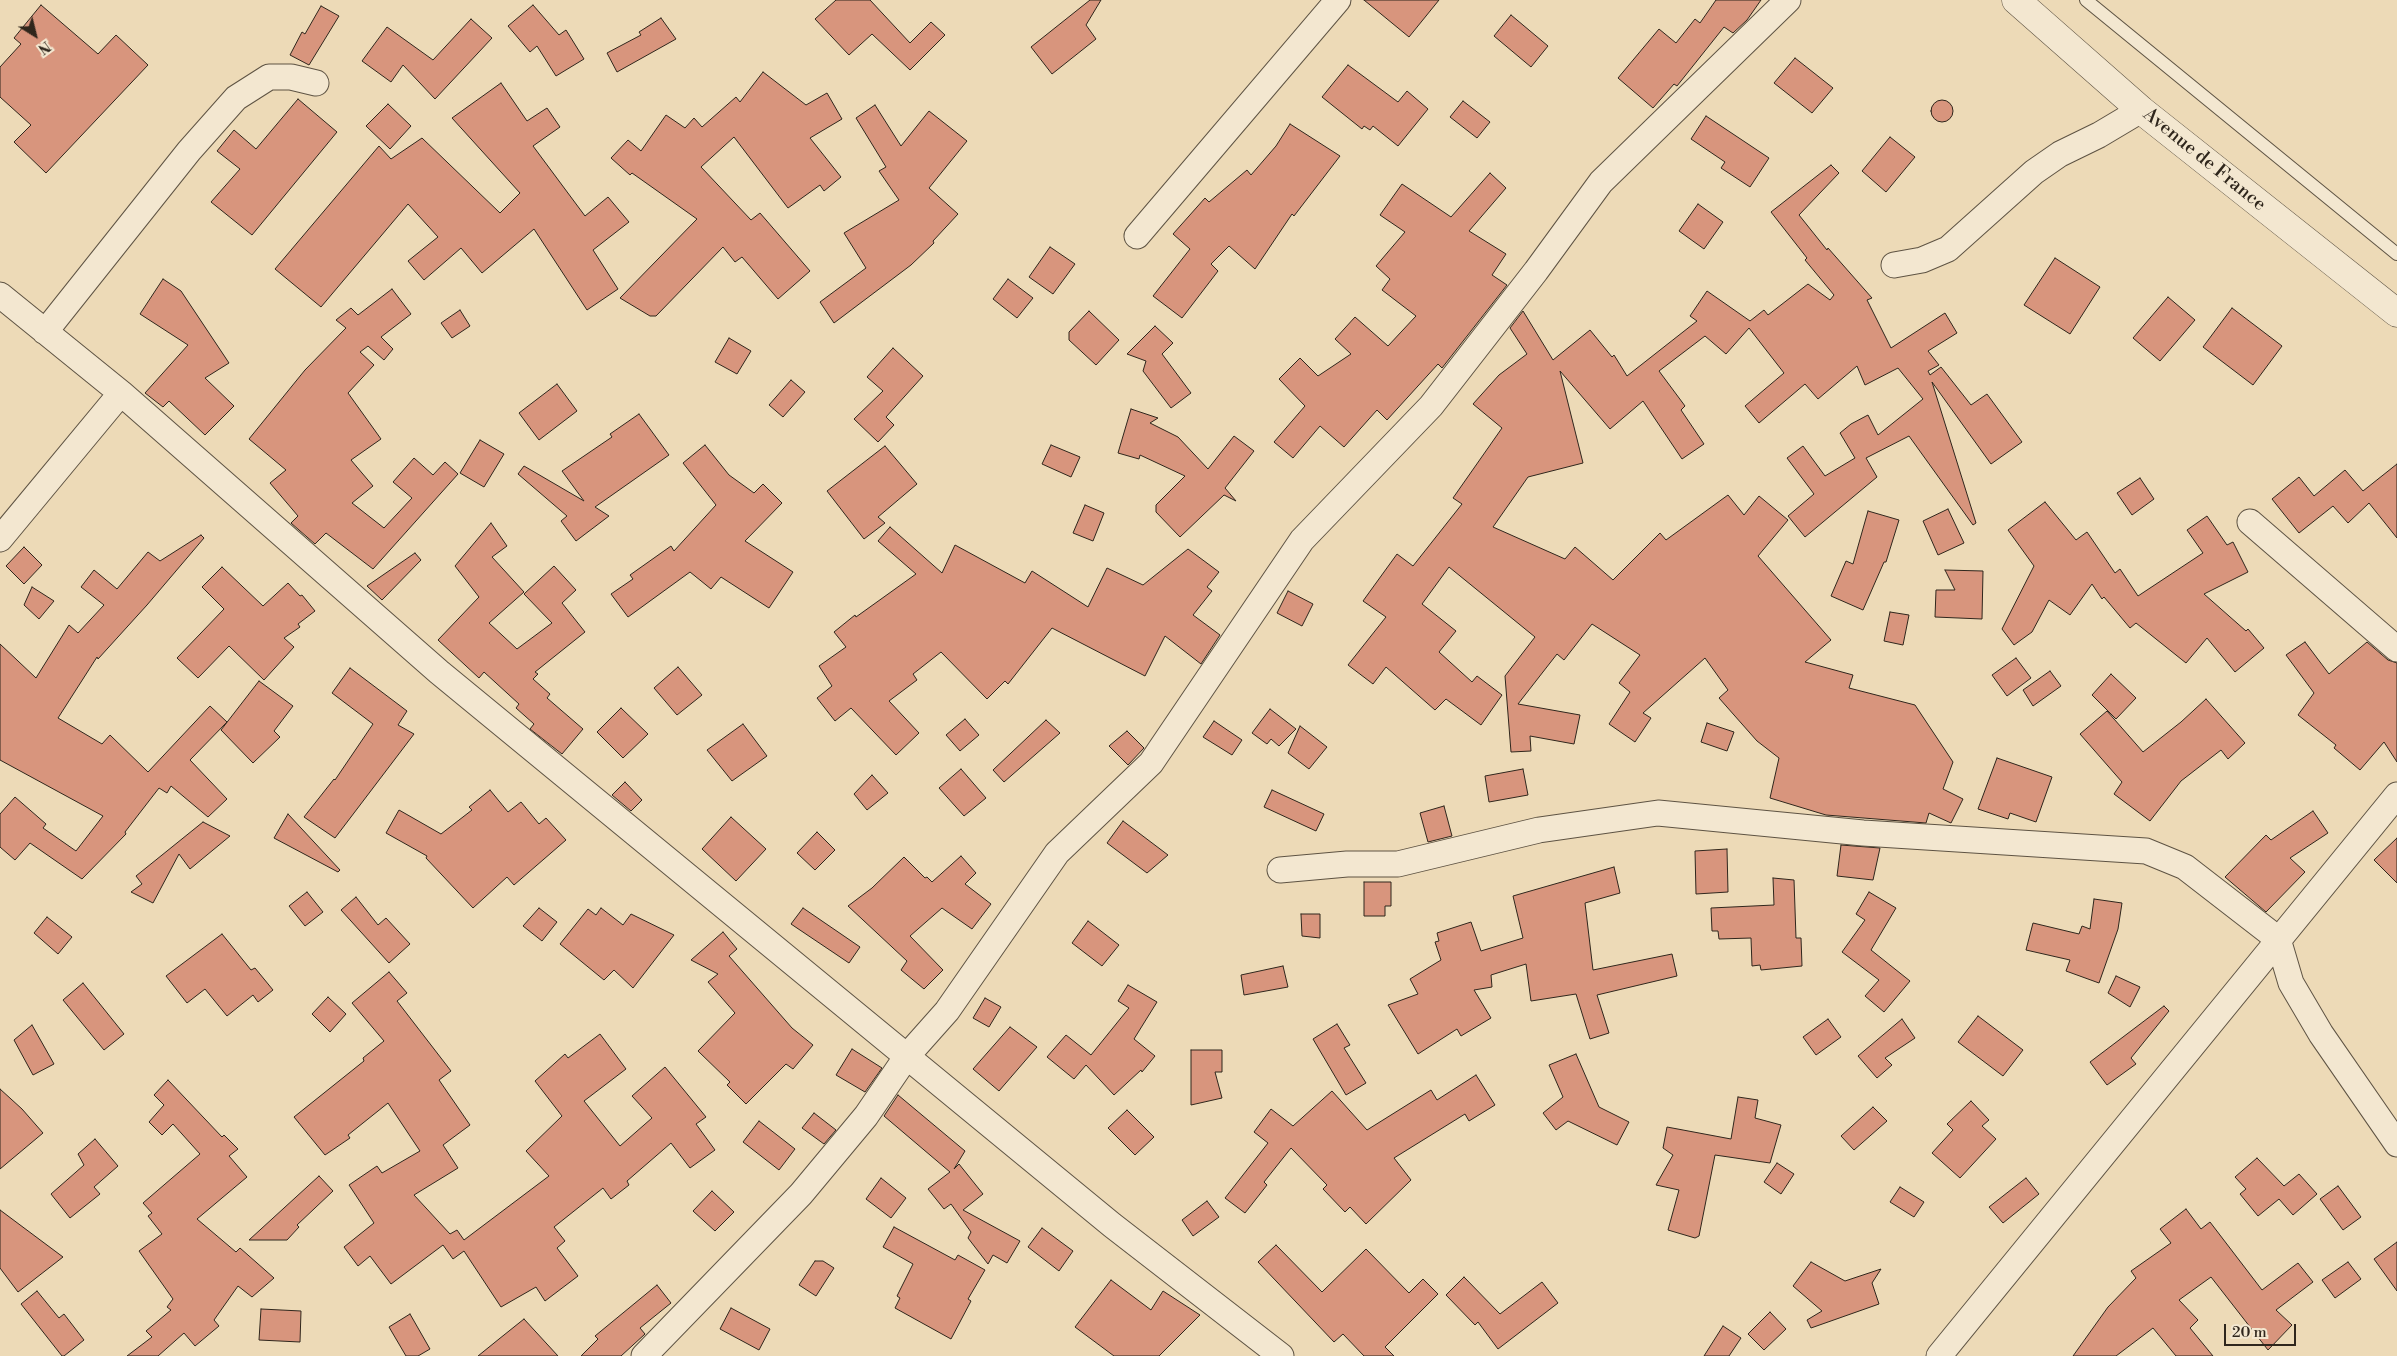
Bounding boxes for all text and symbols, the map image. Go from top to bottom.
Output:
north arrow [10,10,60,60]
text: N [34,37,54,58]
street label: Avenue de France [2138,104,2270,216]
scale bar [2227,1314,2300,1346]
text: 20 m [2232,1323,2267,1342]

